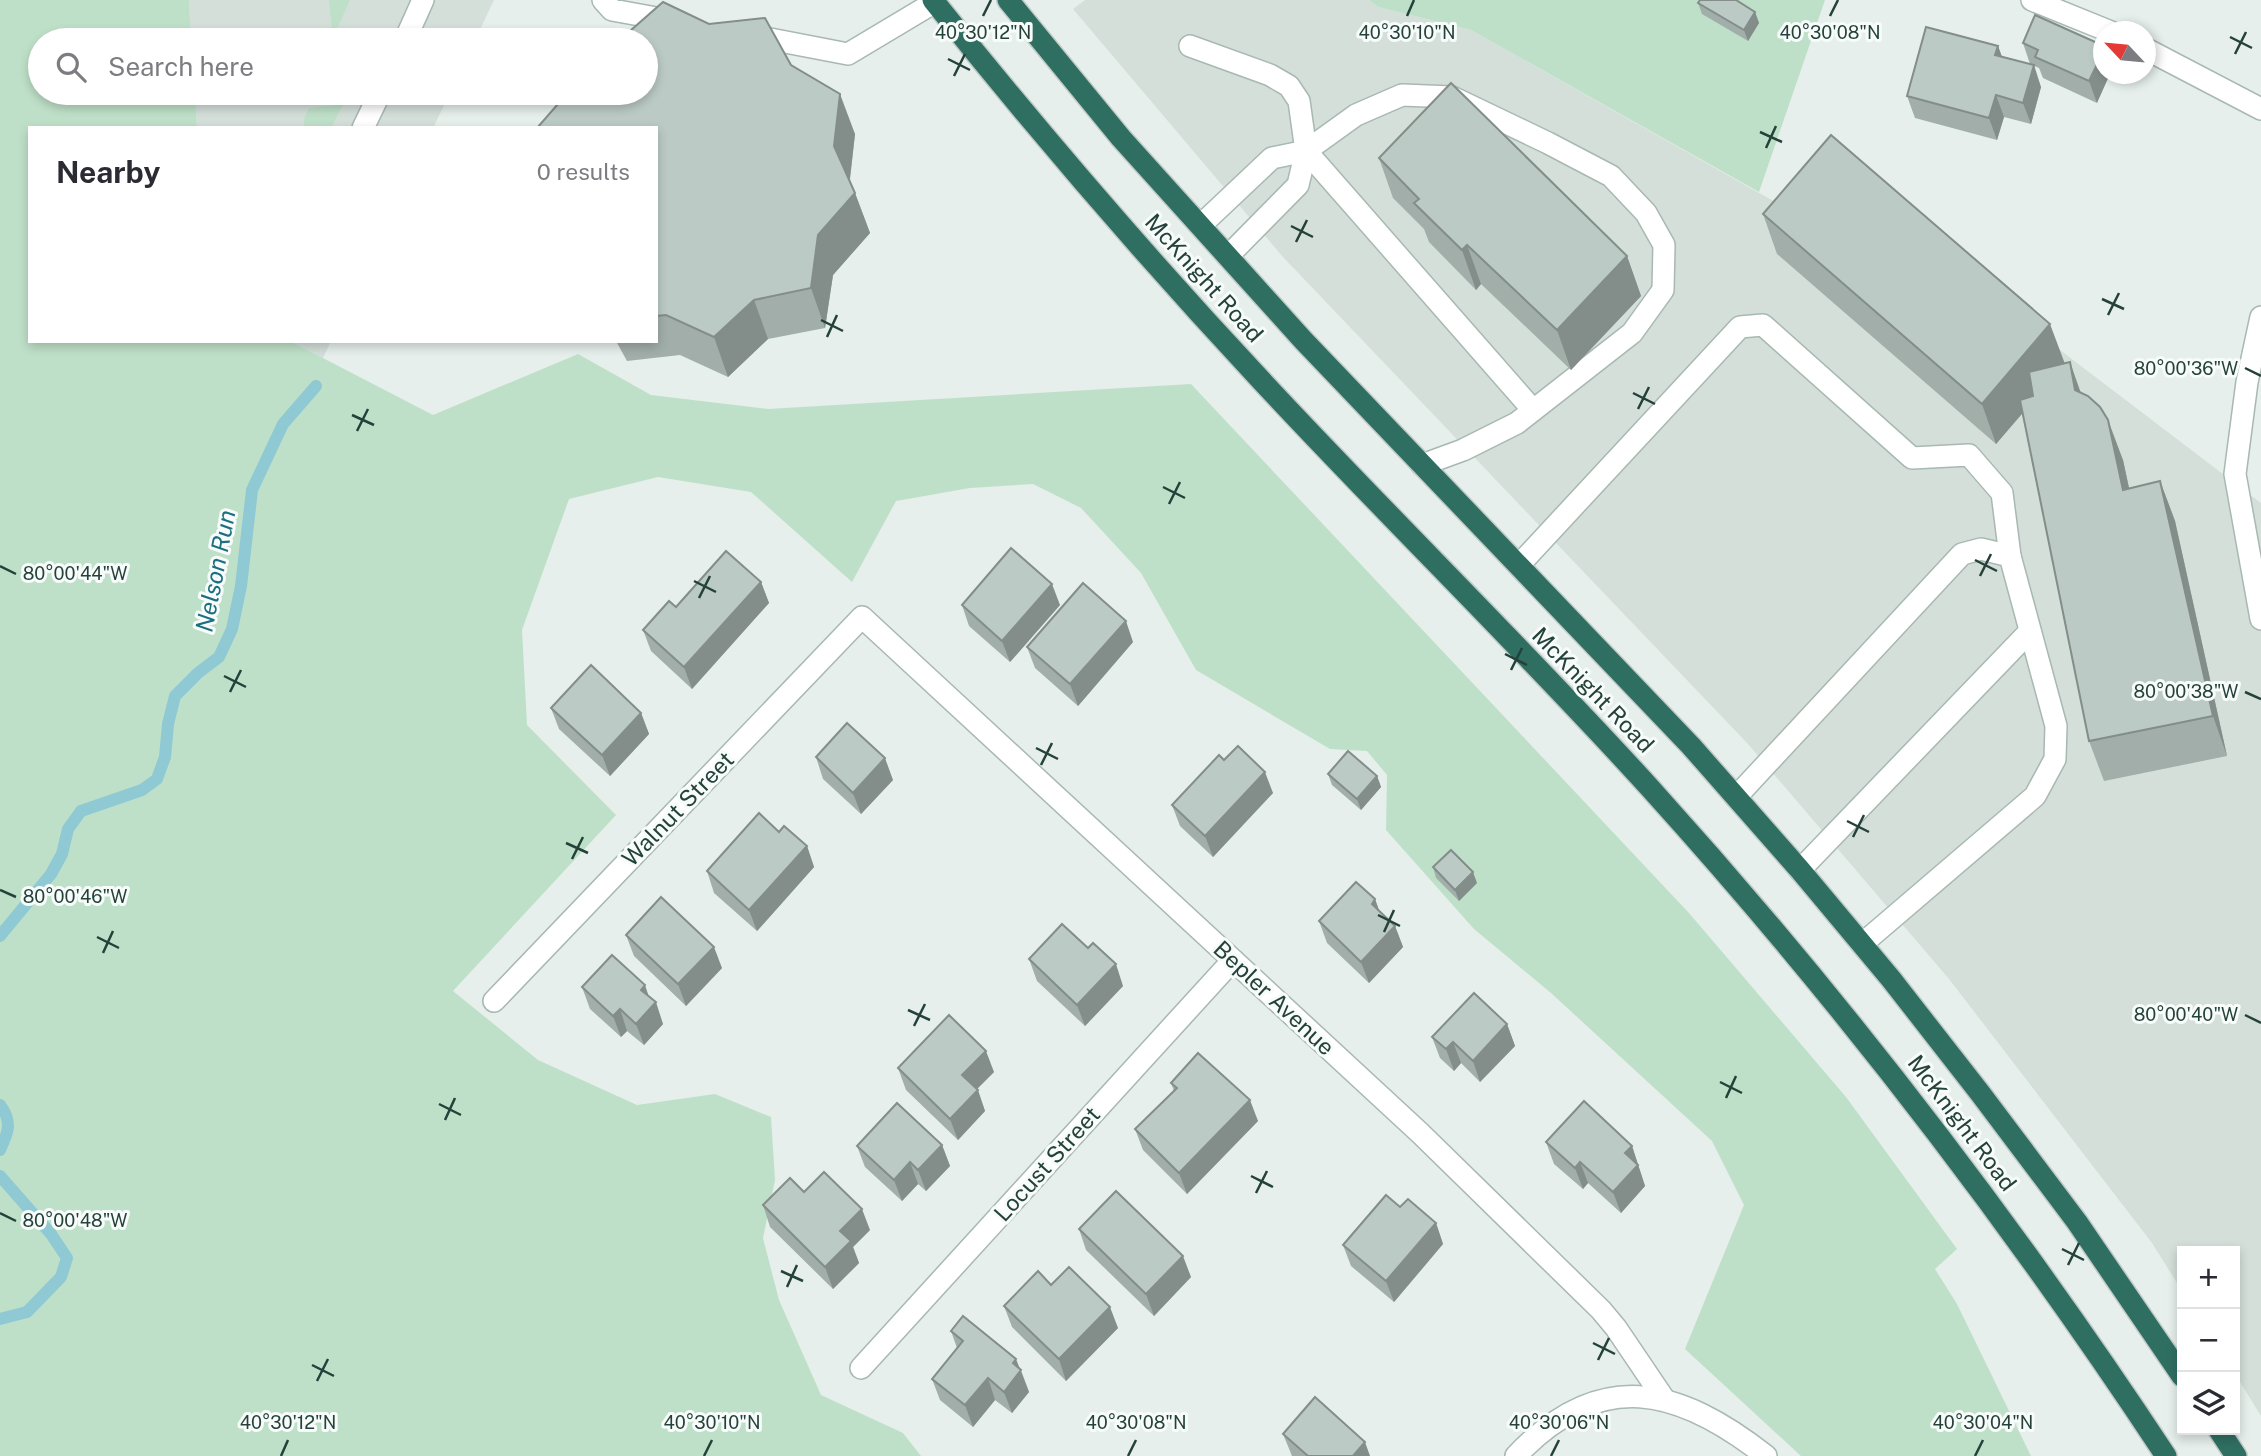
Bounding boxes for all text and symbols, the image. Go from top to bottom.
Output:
north arrow [2093,21,2156,84]
text: 40°30'12"N [935,22,1031,43]
text: 40°30'10"N [1359,22,1455,43]
text: 40°30'08"N [1779,22,1881,43]
search box [28,28,658,105]
icon: search [52,48,90,86]
text: Search here [108,51,254,82]
text: Nearby [56,154,160,190]
text: 0 results [537,158,630,185]
street label: McKnight Road [1140,208,1269,347]
text: 80°00'36"W [2134,358,2238,379]
water label: Nelson Run [189,507,241,634]
text: 80°00'44"W [23,563,127,584]
street label: McKnight Road [1527,622,1660,758]
text: 80°00'38"W [2134,681,2238,702]
street label: Walnut Street [616,746,739,872]
text: 80°00'46"W [23,886,127,907]
street label: Bepler Avenue [1208,935,1340,1060]
text: 80°00'40"W [2134,1004,2238,1025]
street label: McKnight Road [1902,1049,2022,1196]
street label: Locust Street [988,1101,1105,1226]
text: 80°00'48"W [22,1210,128,1231]
map controls [2177,1246,2240,1435]
button: + [2177,1246,2240,1309]
button: − [2177,1309,2240,1372]
button: layers [2177,1372,2240,1435]
text: 40°30'12"N [240,1412,336,1433]
text: 40°30'10"N [664,1412,760,1433]
text: 40°30'08"N [1085,1412,1187,1433]
text: 40°30'06"N [1509,1412,1609,1433]
text: 40°30'04"N [1933,1412,2033,1433]

